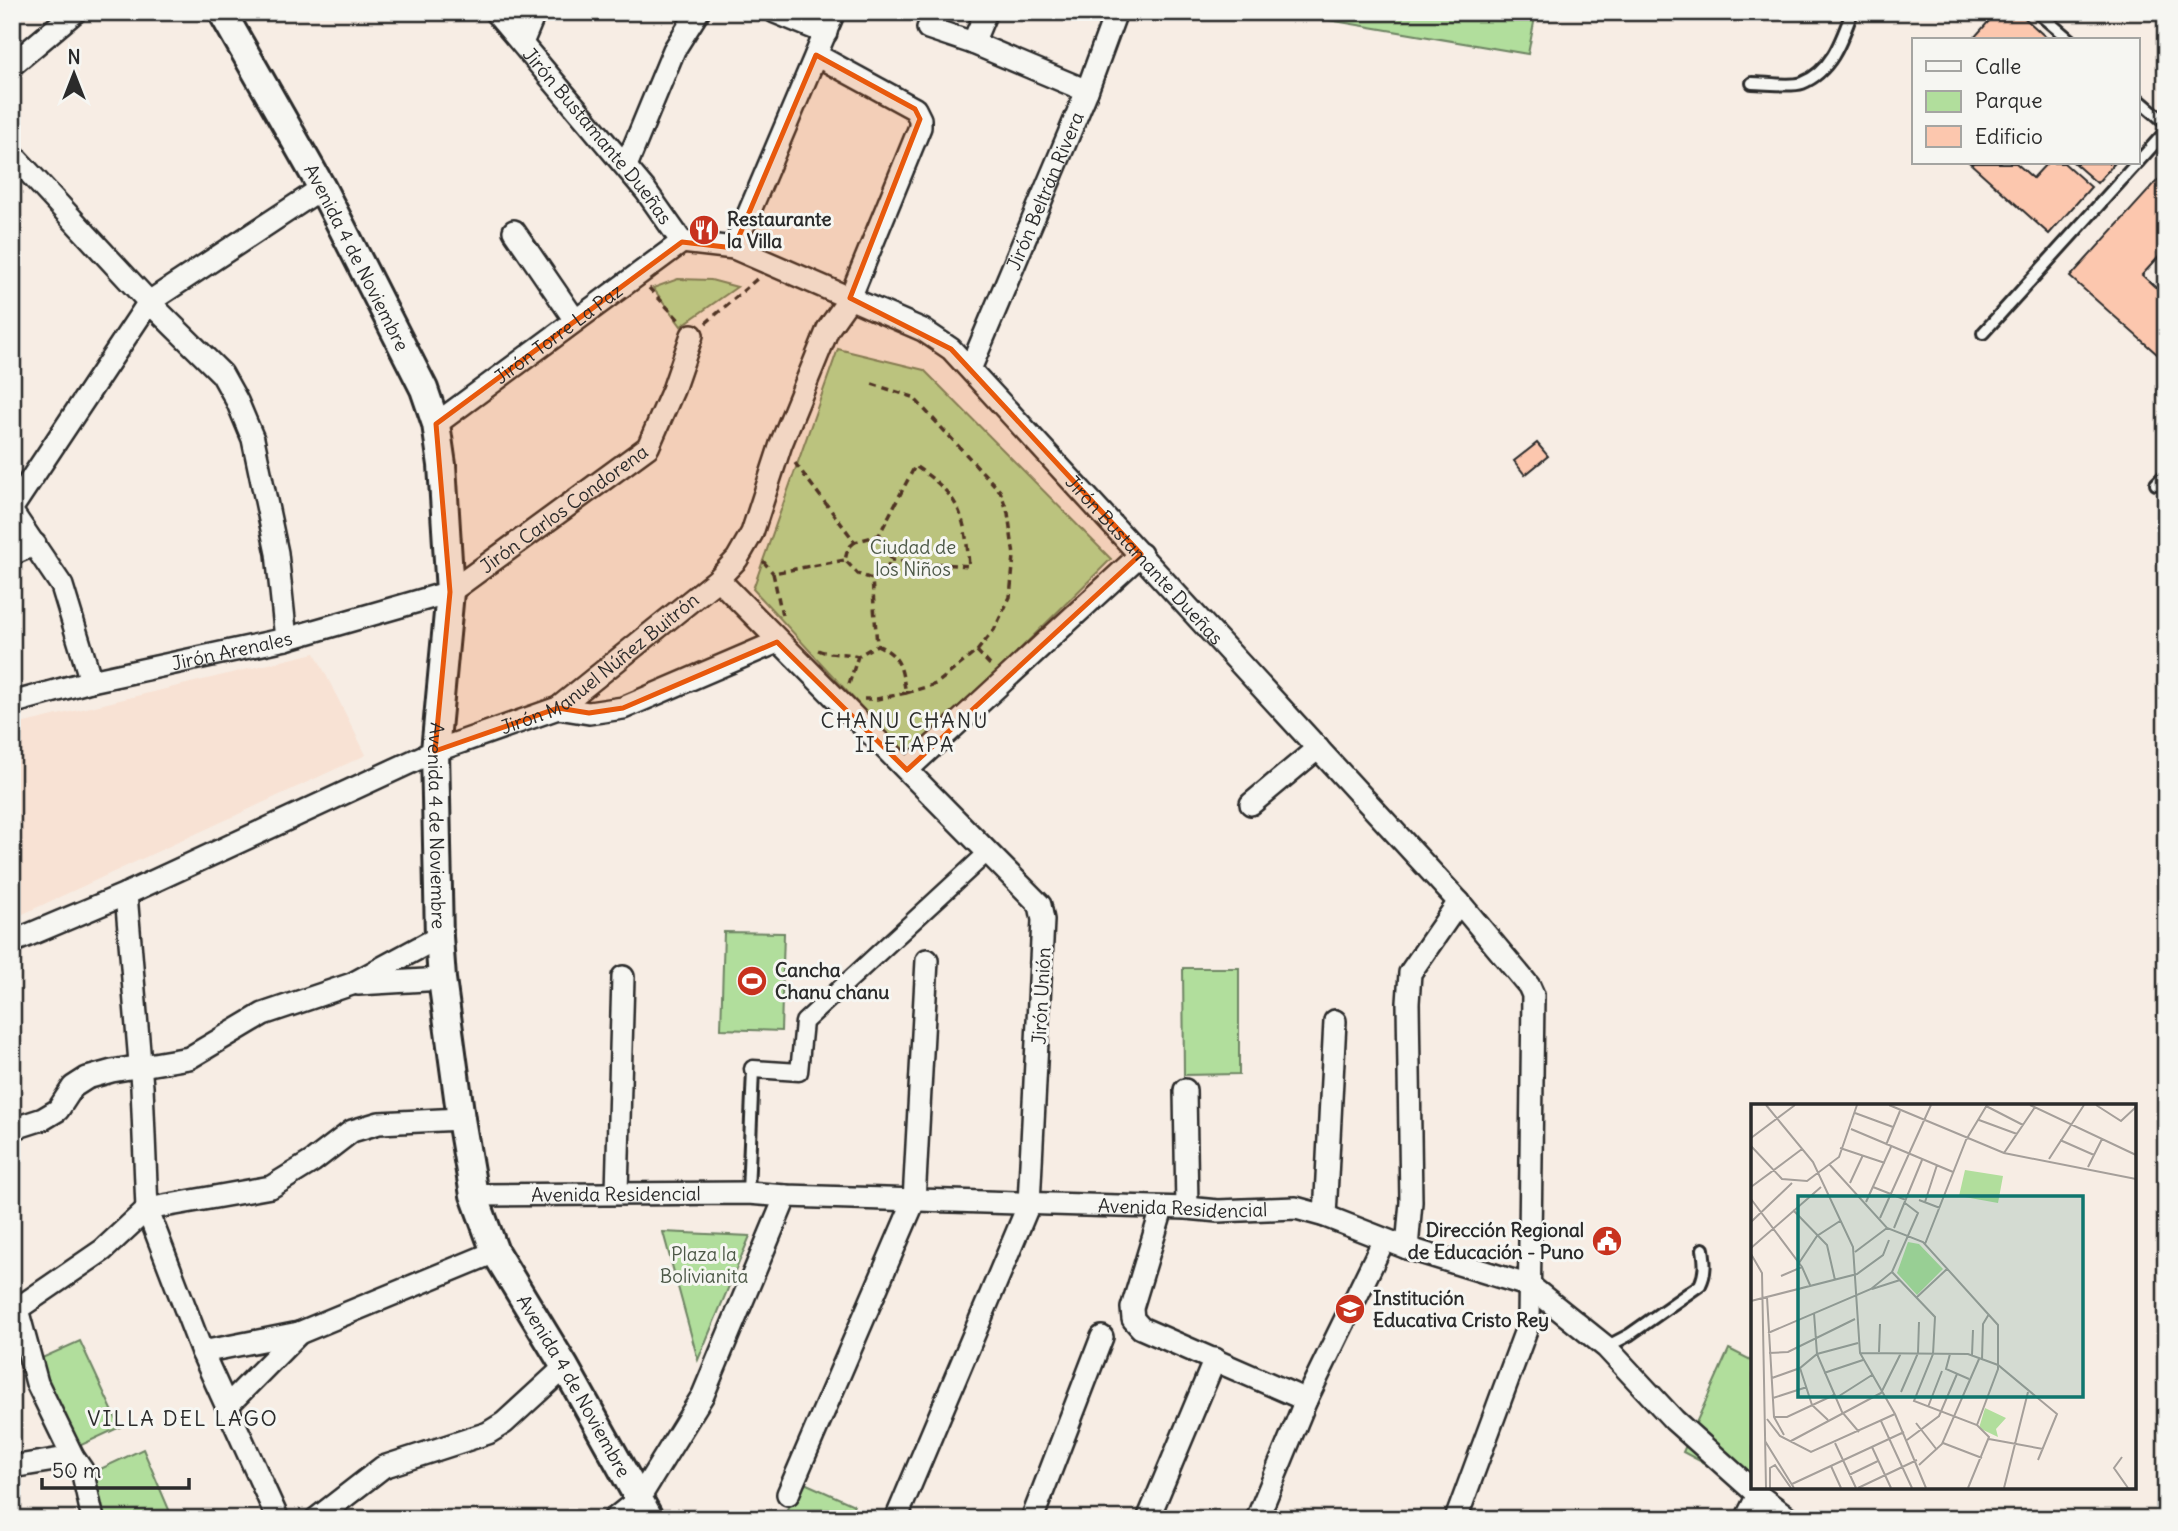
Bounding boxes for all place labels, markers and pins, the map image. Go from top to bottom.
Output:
place label: Restaurante la Villa [727,207,831,253]
restaurant icon: Restaurante la Villa [687,213,721,247]
place label: Cancha Chanu chanu [775,958,889,1004]
sports icon: Cancha Chanu chanu [735,964,769,998]
place label: Dirección Regional de Educación - Puno [1408,1218,1584,1264]
public building icon: Dirección Regional de Educación - Puno [1590,1224,1624,1258]
place label: Institución Educativa Cristo Rey [1373,1286,1549,1332]
school or university icon: Institución Educativa Cristo Rey [1333,1292,1367,1326]

